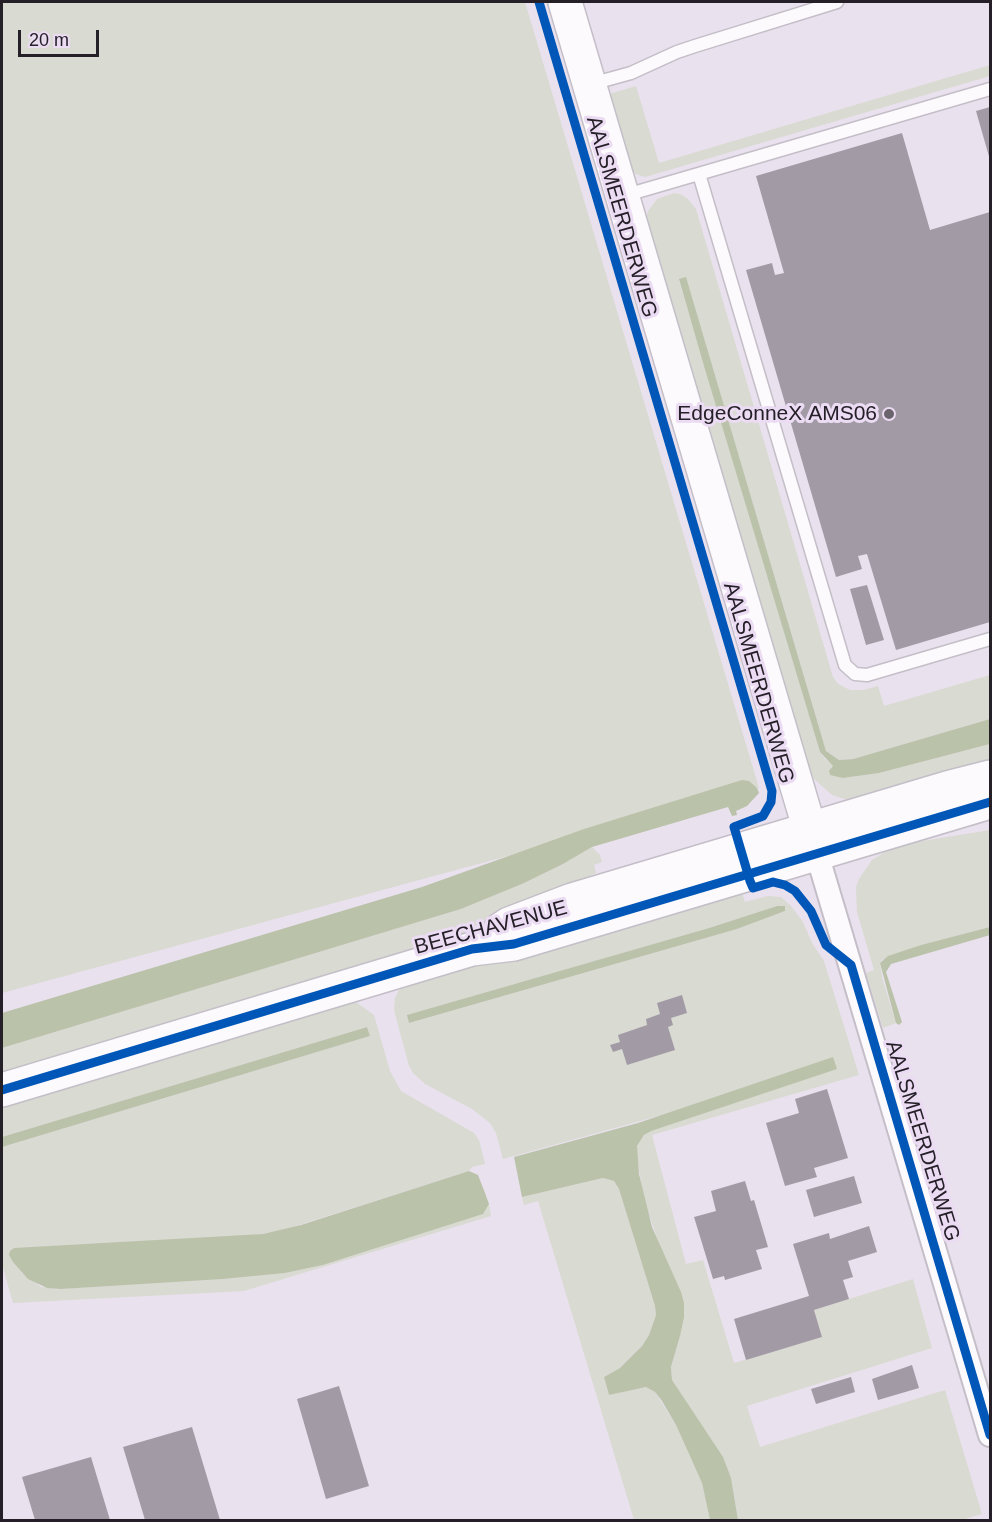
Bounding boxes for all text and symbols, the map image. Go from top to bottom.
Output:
scale bar [21,18,102,56]
text: 20 m [29,30,69,50]
street label: AALSMEERDERWEG [580,113,662,321]
place label: EdgeConneX AMS06 [677,401,877,427]
marker: EdgeConneX AMS06 [882,407,896,421]
street label: AALSMEERDERWEG [717,579,799,787]
street label: BEECHAVENUE [412,895,570,961]
street label: AALSMEERDERWEG [879,1038,965,1244]

